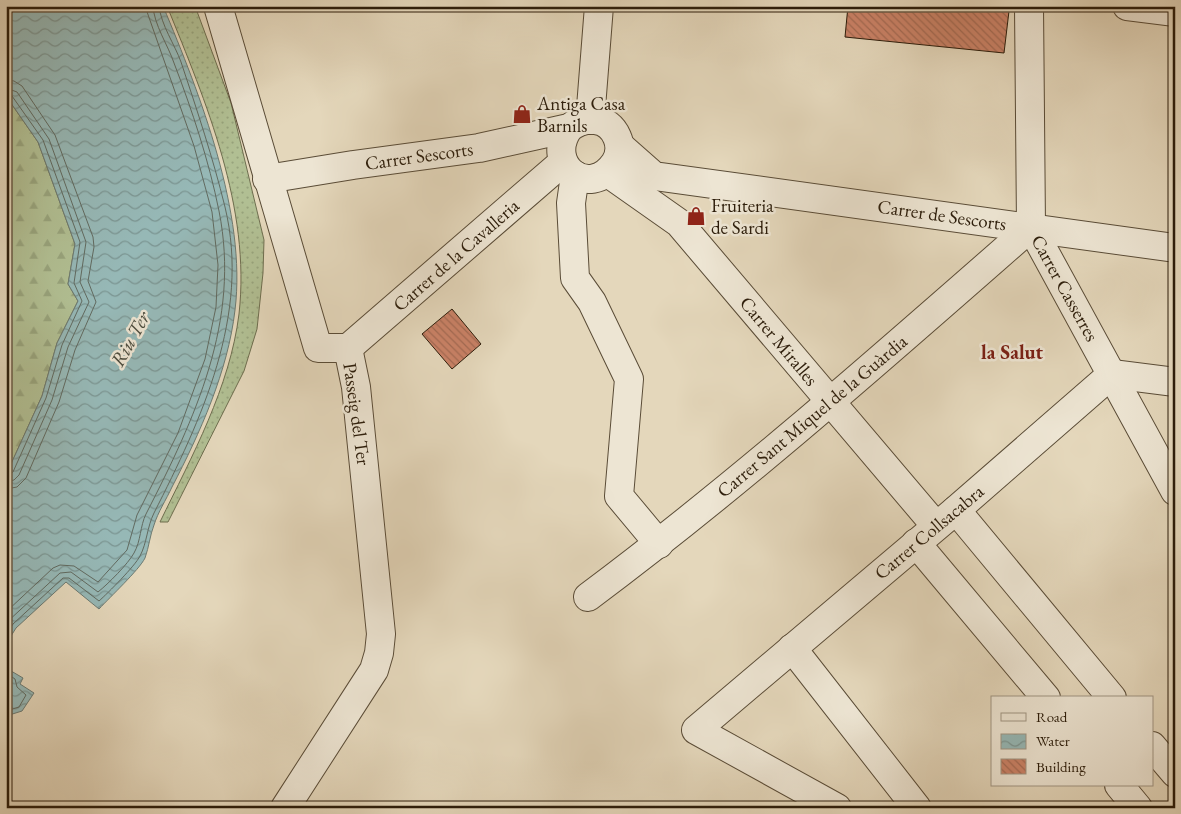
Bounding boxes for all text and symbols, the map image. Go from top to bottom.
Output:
place label: Antiga Casa Barnils [536,91,626,138]
shop icon: Antiga Casa Barnils [511,103,533,125]
street label: Carrer Sescorts [363,136,475,176]
street label: Carrer de la Cavalleria [388,193,525,317]
place label: Fruiteria de Sardi [711,193,774,240]
street label: Carrer de Sescorts [876,194,1008,236]
shop icon: Fruiteria de Sardi [685,205,707,227]
street label: Carrer Casserres [1025,230,1105,346]
street label: Carrer Miralles [734,291,824,391]
water label: Riu Ter [104,306,156,371]
street label: Carrer Sant Miquel de la Guàrdia [711,329,913,503]
district label: la Salut [981,339,1043,365]
street label: Passeig del Ter [337,361,377,468]
street label: Carrer Collsacabra [869,479,989,585]
legend [991,696,1154,786]
text: Road [1036,707,1068,726]
text: Water [1036,731,1070,750]
text: Building [1036,757,1086,776]

